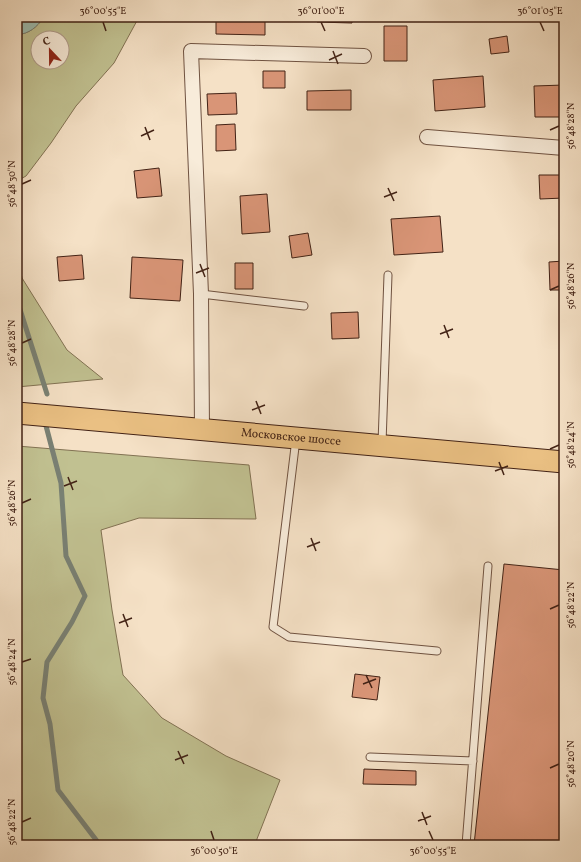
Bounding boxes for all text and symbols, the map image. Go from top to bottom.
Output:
text: 36°00'55"E [80,4,126,18]
text: 36°01'00"E [298,4,344,18]
text: 36°01'05"E [517,4,563,18]
north arrow [30,30,70,70]
text: С [41,34,53,50]
text: 56°48'28"N [564,102,578,149]
text: 56°48'30"N [5,160,19,208]
text: 56°48'26"N [564,262,578,309]
text: 56°48'28"N [5,319,19,366]
text: 56°48'24"N [564,421,578,469]
street label: Московское шоссе [240,425,342,450]
text: 56°48'26"N [5,479,19,526]
text: 56°48'22"N [564,581,578,628]
text: 56°48'24"N [5,638,19,686]
text: 56°48'20"N [564,740,578,788]
text: 56°48'22"N [5,798,19,845]
text: 36°00'50"E [190,844,238,858]
text: 36°00'55"E [410,844,456,858]

